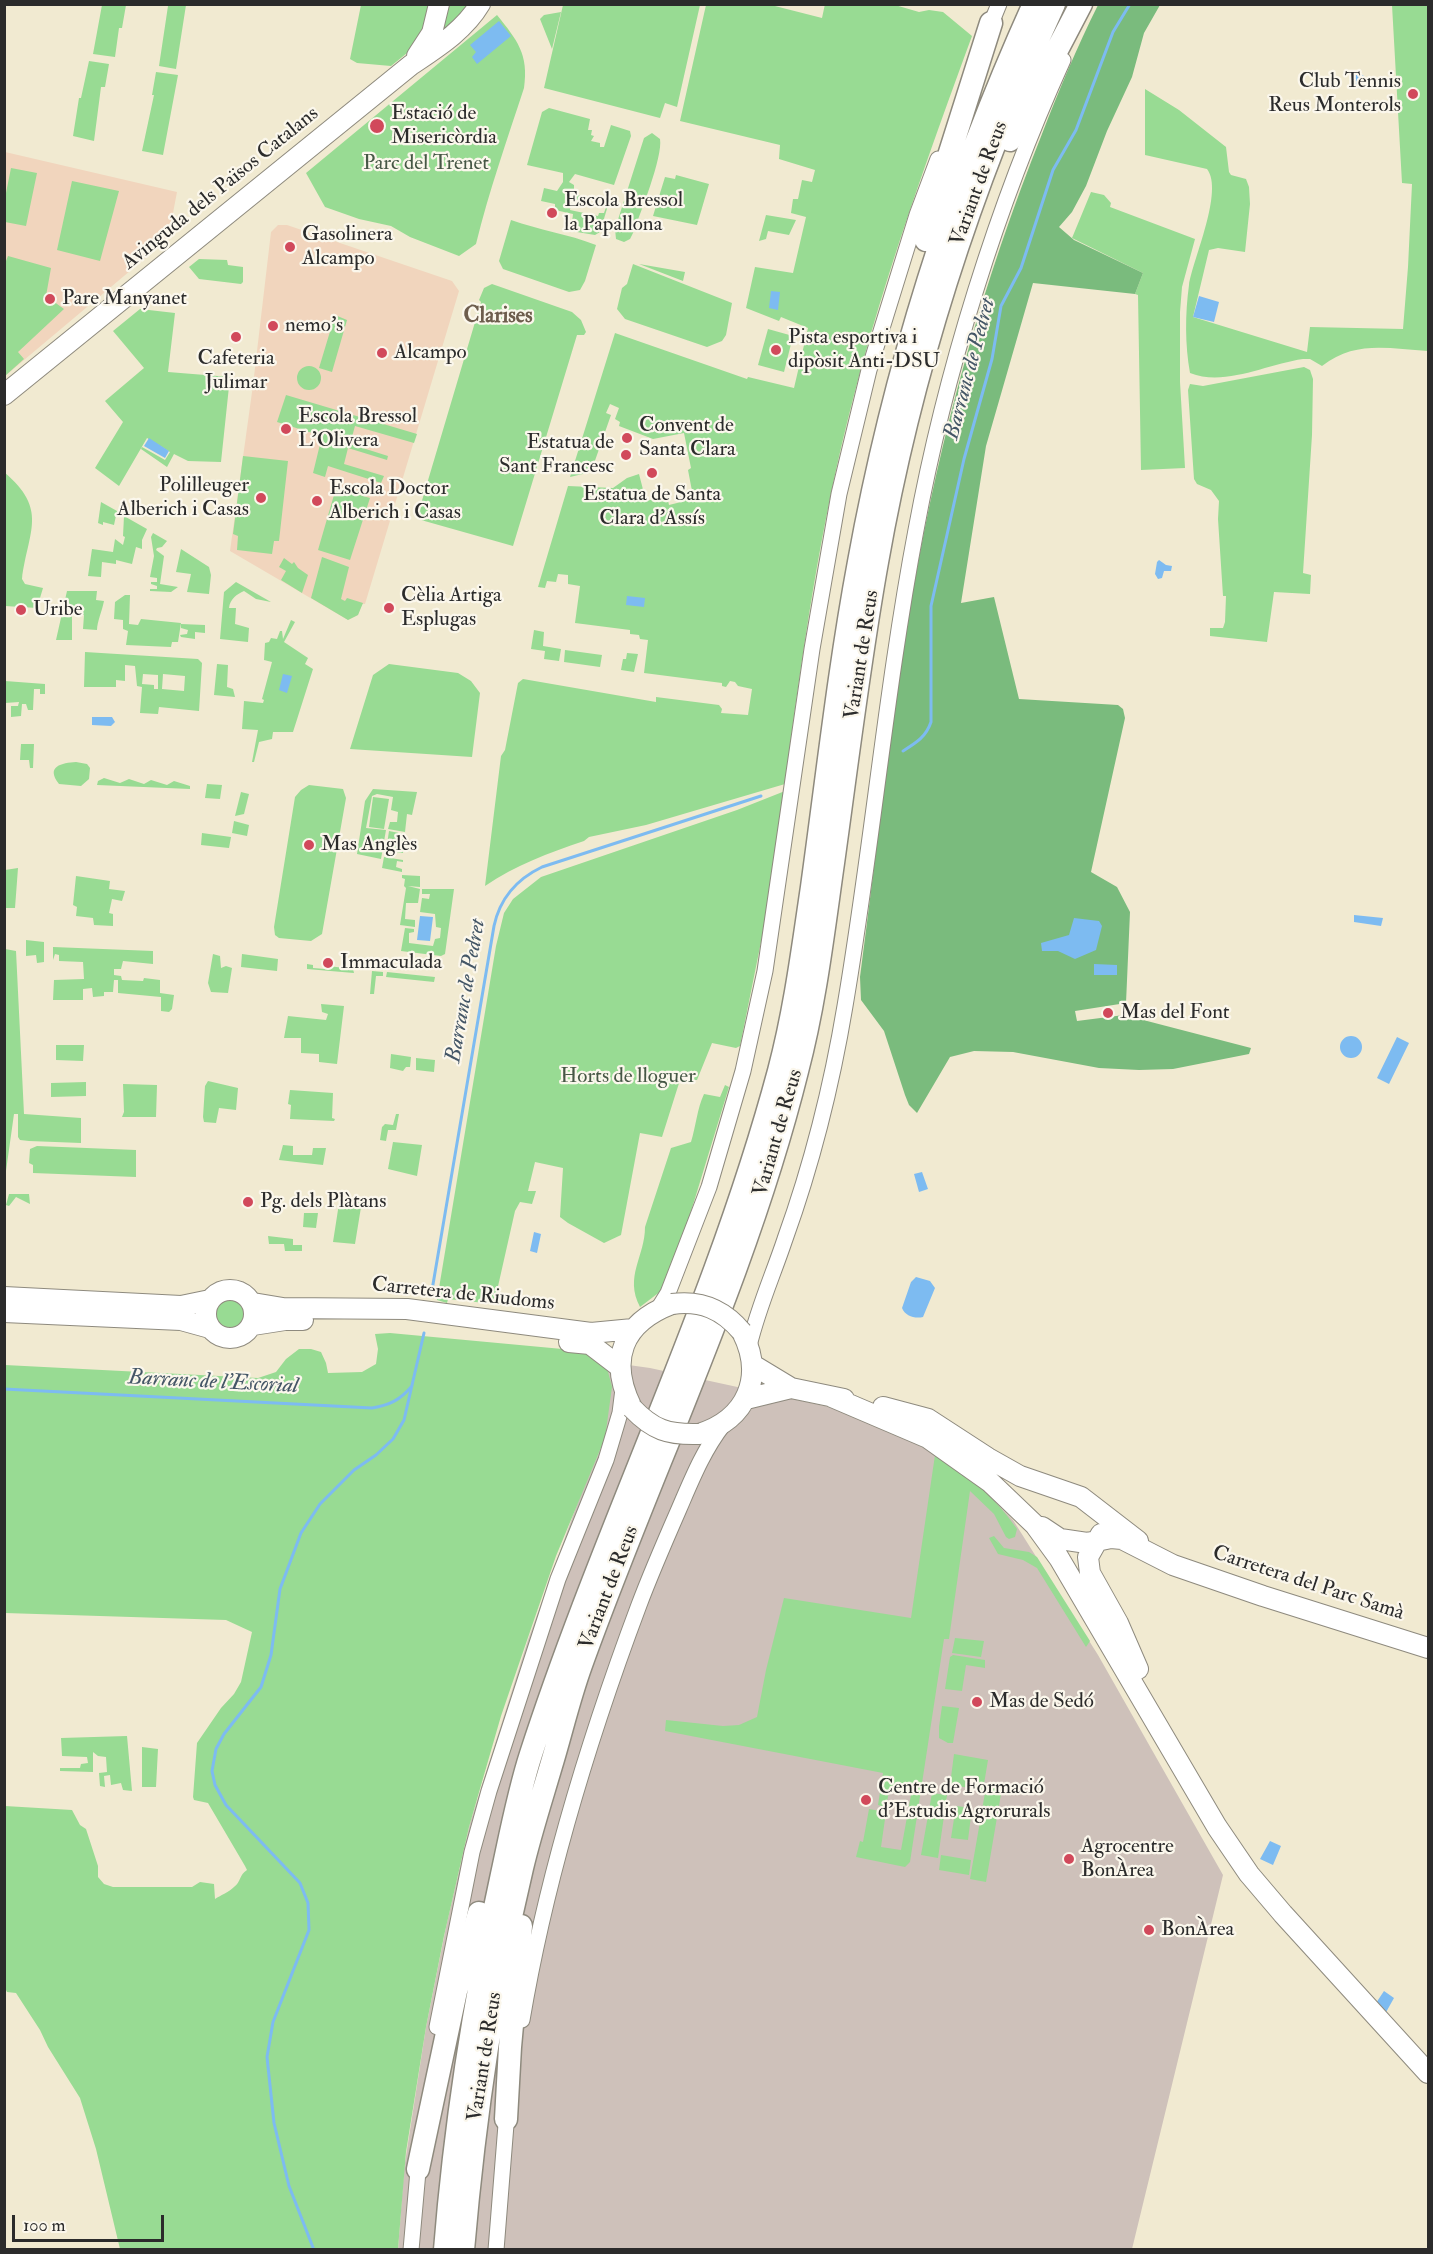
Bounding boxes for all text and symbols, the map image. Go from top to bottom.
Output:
place label: Club Tennis Reus Monterols [1268,69,1401,119]
marker: Club Tennis Reus Monterols [1406,87,1420,101]
place label: Estació de Misericòrdia [391,101,497,151]
street label: Avinguda dels Països Catalans [118,102,324,276]
marker: Estació de Misericòrdia [368,117,386,135]
street label: Variant de Reus [946,118,1014,250]
park label: Parc del Trenet [363,151,489,177]
place label: Escola Bressol la Papallona [564,188,683,238]
marker: Escola Bressol la Papallona [545,206,559,220]
place label: Gasolinera Alcampo [302,222,393,272]
marker: Gasolinera Alcampo [283,240,297,254]
place label: Pare Manyanet [62,286,187,312]
marker: Pare Manyanet [43,292,57,306]
water label: Barranc de Pedret [939,295,1003,443]
district label: Clarises [463,304,533,330]
place label: nemo’s [285,313,343,339]
marker: nemo’s [266,319,280,333]
place label: Pista esportiva i dipòsit Anti-DSU [788,325,940,375]
marker: Cafeteria Julimar [229,330,243,344]
place label: Alcampo [394,340,467,366]
marker: Pista esportiva i dipòsit Anti-DSU [769,343,783,357]
place label: Cafeteria Julimar [197,346,275,396]
marker: Alcampo [375,346,389,360]
place label: Escola Bressol L'Olivera [298,404,417,454]
place label: Convent de Santa Clara [639,413,736,463]
marker: Escola Bressol L'Olivera [279,422,293,436]
place label: Estatua de Sant Francesc [499,430,614,480]
marker: Convent de Santa Clara [620,431,634,445]
marker: Estatua de Sant Francesc [619,448,633,462]
marker: Estatua de Santa Clara d'Assís [645,466,659,480]
place label: Polilleuger Alberich i Casas [117,473,249,523]
place label: Escola Doctor Alberich i Casas [329,476,461,526]
place label: Estatua de Santa Clara d'Assís [583,482,721,532]
marker: Polilleuger Alberich i Casas [254,491,268,505]
marker: Escola Doctor Alberich i Casas [310,494,324,508]
place label: Cèlia Artiga Esplugas [401,583,502,633]
street label: Variant de Reus [840,588,886,722]
place label: Uribe [33,597,83,623]
marker: Cèlia Artiga Esplugas [382,601,396,615]
marker: Uribe [14,603,28,617]
place label: Mas Anglès [321,832,417,858]
marker: Mas Anglès [302,838,316,852]
water label: Barranc de Pedret [441,917,493,1065]
place label: Immaculada [340,950,442,976]
marker: Immaculada [321,956,335,970]
place label: Mas del Font [1120,1000,1230,1026]
marker: Mas del Font [1101,1006,1115,1020]
park label: Horts de lloguer [560,1064,696,1090]
street label: Variant de Reus [749,1067,809,1199]
place label: Pg. dels Plàtans [260,1189,386,1215]
marker: Pg. dels Plàtans [241,1195,255,1209]
street label: Carretera de Riudoms [370,1273,556,1317]
water label: Barranc de l'Escorial [127,1365,299,1401]
street label: Variant de Reus [575,1522,645,1654]
street label: Carretera del Parc Samà [1209,1541,1407,1627]
place label: Mas de Sedó [989,1689,1094,1715]
marker: Mas de Sedó [970,1695,984,1709]
place label: Centre de Formació d'Estudis Agrorurals [878,1775,1050,1825]
marker: Centre de Formació d'Estudis Agrorurals [859,1793,873,1807]
place label: Agrocentre BonÀrea [1081,1834,1174,1884]
marker: Agrocentre BonÀrea [1062,1852,1076,1866]
place label: BonÀrea [1161,1917,1234,1943]
marker: BonÀrea [1142,1923,1156,1937]
street label: Variant de Reus [463,1990,509,2124]
scale bar [15,2203,166,2241]
text: 100 m [23,2214,66,2237]

